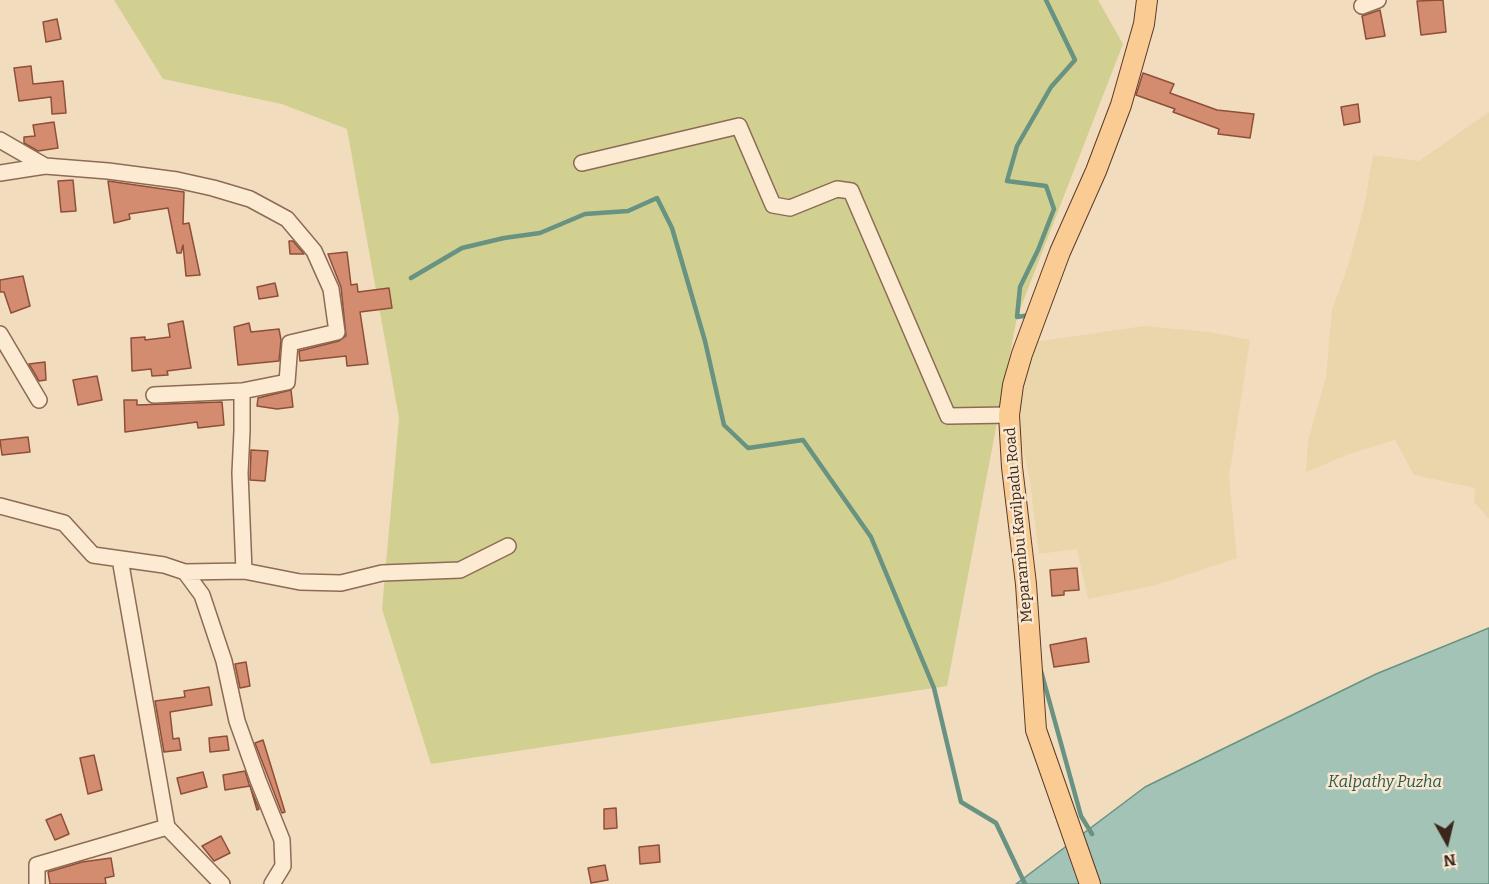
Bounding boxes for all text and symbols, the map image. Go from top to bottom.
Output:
street label: Meparambu Kavilpadu Road [1001,427,1037,623]
water label: Kalpathy Puzha [1328,773,1442,793]
north arrow [1417,812,1477,872]
text: N [1442,850,1457,871]

